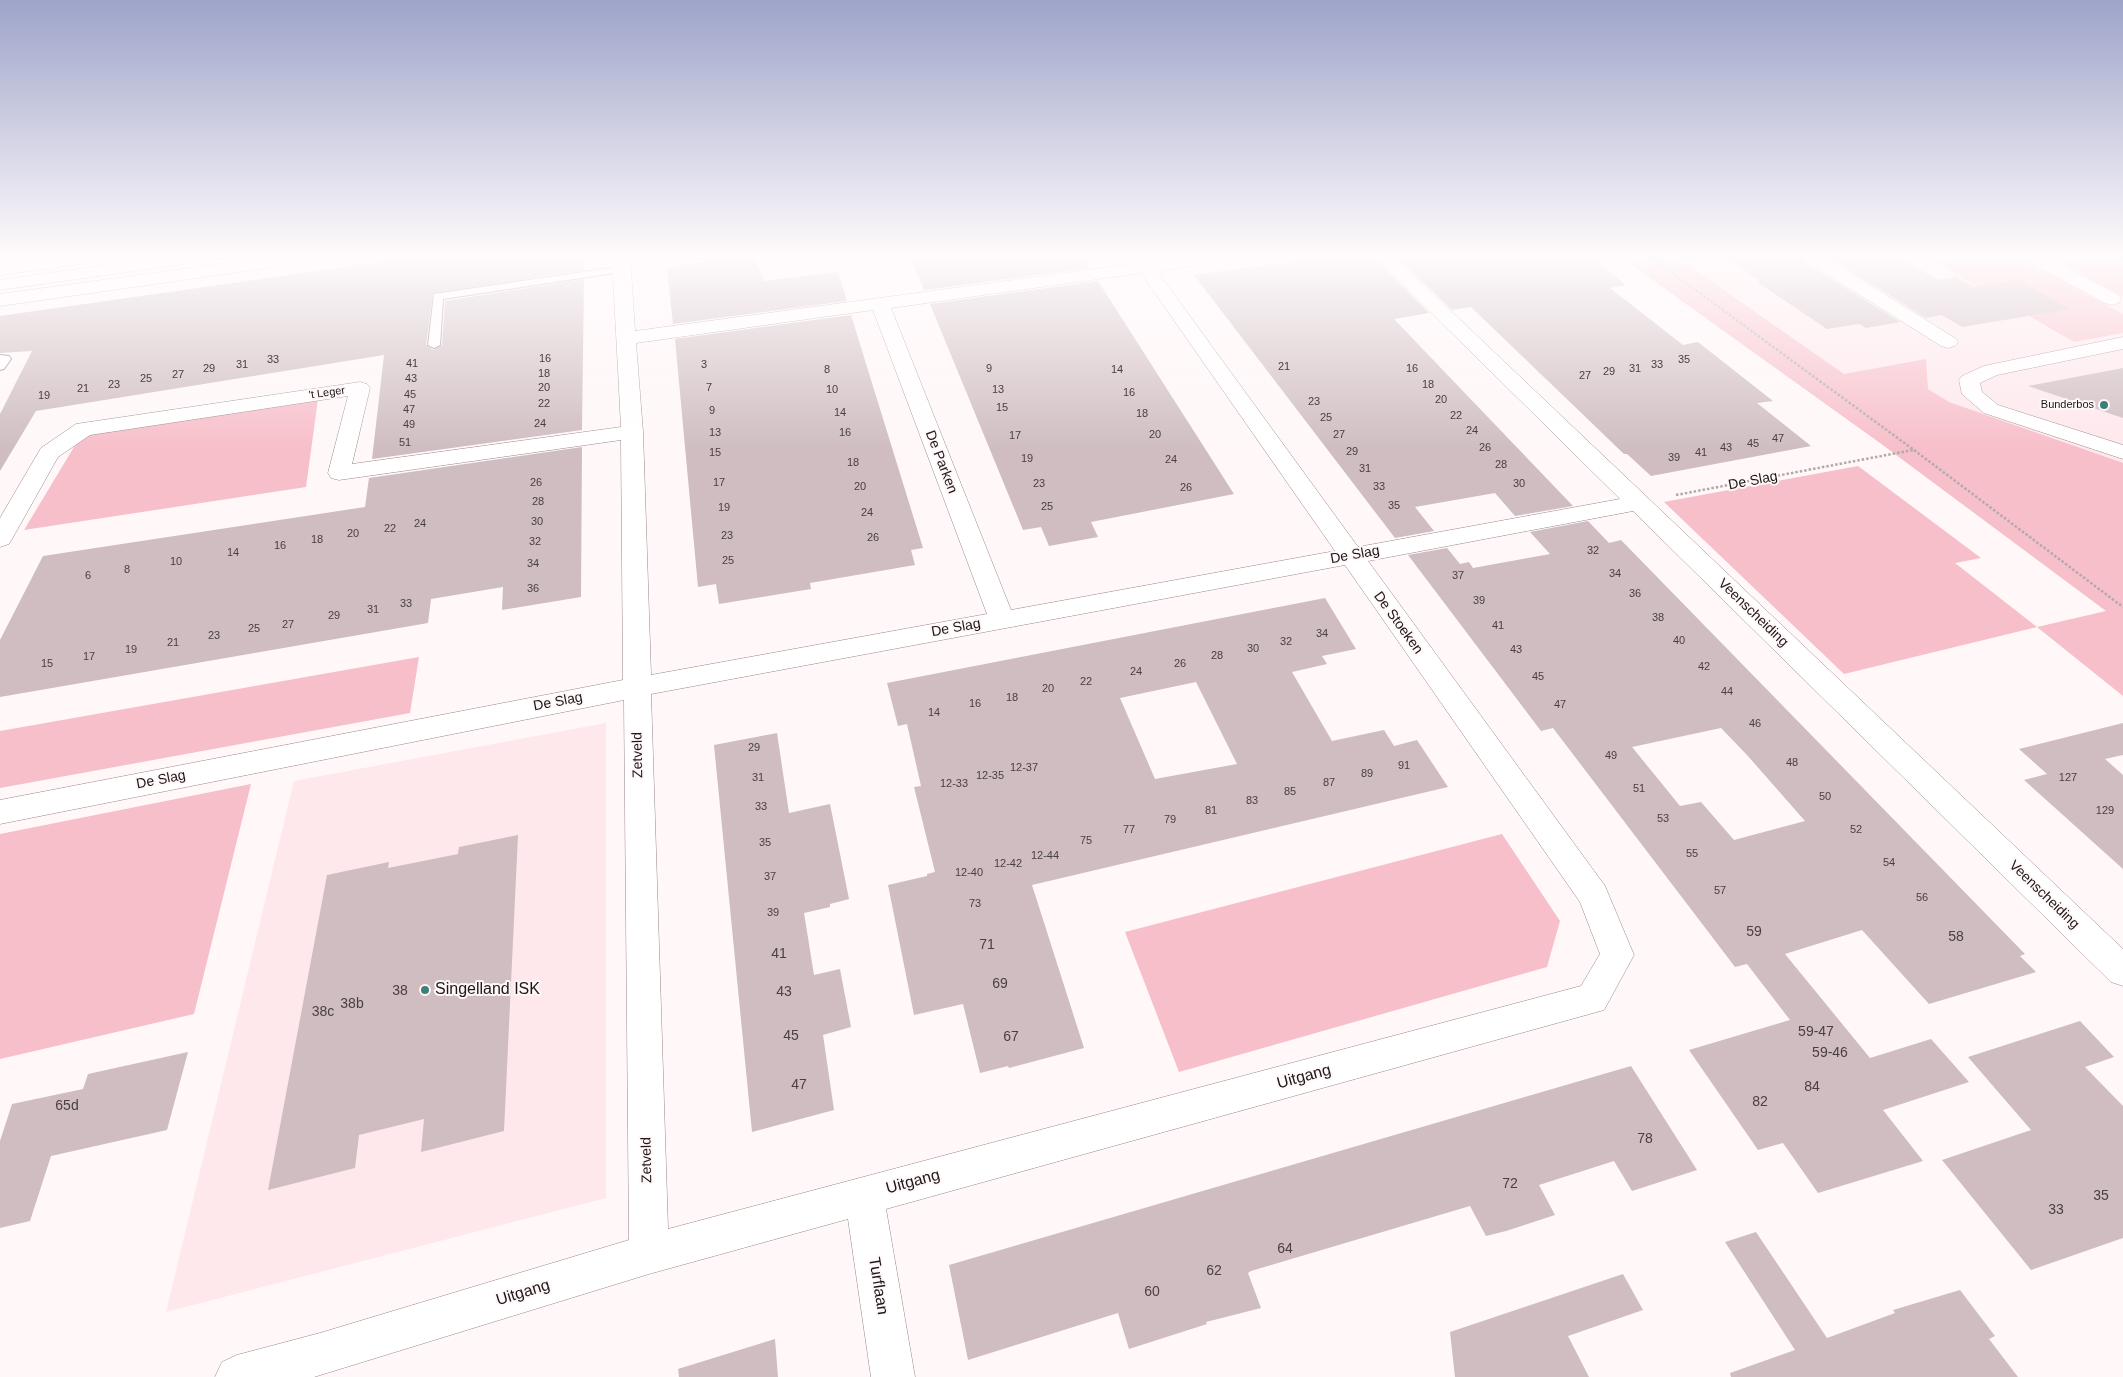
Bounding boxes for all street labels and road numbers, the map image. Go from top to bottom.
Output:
street label: 't Leger [308,384,346,402]
street label: De Parken [921,428,961,496]
street label: De Slag [1727,468,1779,494]
street label: De Slag [1329,542,1381,568]
street label: Veenscheiding [1714,575,1792,651]
street label: De Stoeken [1370,588,1426,658]
street label: De Slag [930,615,982,641]
street label: De Slag [532,689,584,715]
street label: Zetveld [629,732,647,778]
street label: De Slag [135,767,187,793]
street label: Veenscheiding [2005,857,2083,933]
street label: Uitgang [1275,1061,1333,1093]
street label: Zetveld [638,1137,656,1183]
street label: Uitgang [884,1166,942,1198]
street label: Turflaan [864,1256,892,1316]
street label: Uitgang [494,1276,552,1310]

